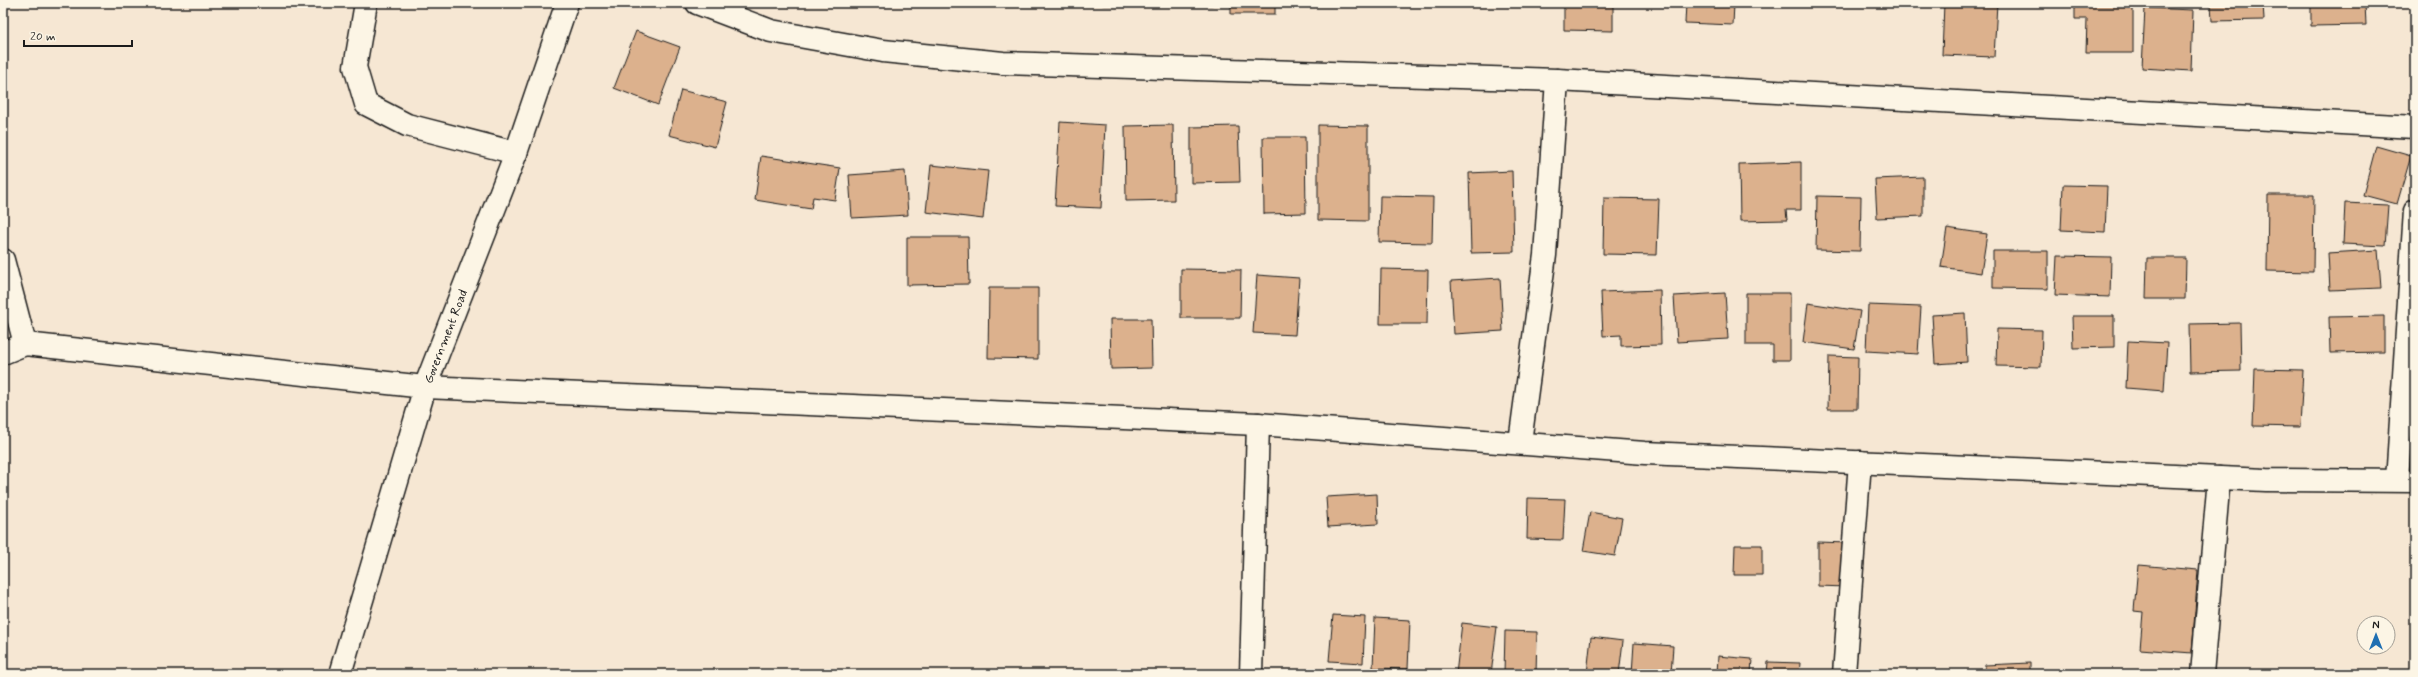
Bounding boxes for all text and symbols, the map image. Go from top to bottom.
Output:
scale bar [24,22,132,48]
text: 20 m [30,29,56,45]
street label: Government Road [420,287,472,386]
north arrow [2356,615,2396,655]
text: N [2372,619,2380,633]

